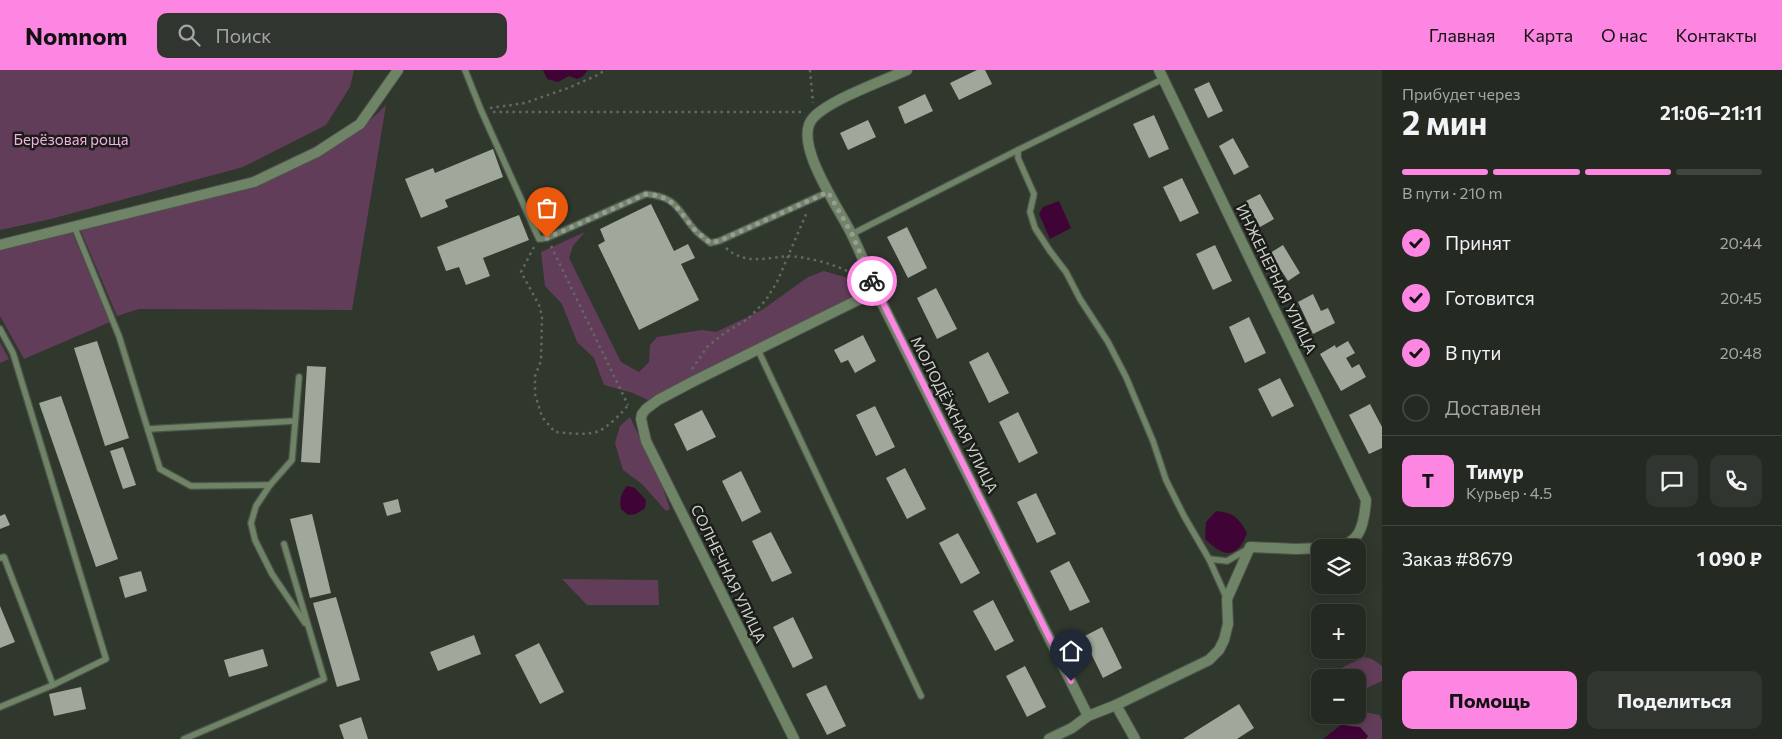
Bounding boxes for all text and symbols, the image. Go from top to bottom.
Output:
search box [157,13,507,58]
text: Nomnom [25,21,127,50]
icon: search [175,21,203,49]
text: Поиск [215,24,271,47]
text: Главная [1429,24,1495,46]
text: Карта [1523,24,1573,46]
text: О нас [1601,24,1648,46]
text: Контакты [1676,24,1757,46]
text: Прибудет через [1402,84,1521,103]
text: 21:06–21:11 [1660,101,1762,124]
text: 2 мин [1402,102,1487,142]
park label: Берёзовая роща [14,130,128,148]
text: В пути · 210 m [1402,183,1503,202]
pin [526,187,568,238]
icon: bag [533,194,561,222]
street label: ИНЖЕНЕРНАЯ УЛИЦА [1233,201,1321,356]
icon: check [1402,229,1430,257]
text: Принят [1445,231,1511,254]
text: 20:44 [1720,233,1762,252]
courier [847,256,897,306]
icon: bike [858,267,886,295]
icon: check [1402,284,1430,312]
text: Готовится [1445,286,1535,309]
text: 20:45 [1720,288,1762,307]
street label: МОЛОДЁЖНАЯ УЛИЦА [908,333,1002,496]
icon: check [1402,339,1430,367]
text: В пути [1445,341,1501,364]
text: 20:48 [1720,343,1762,362]
text: Доставлен [1445,396,1541,419]
button: chat [1646,455,1698,507]
button: phone [1710,455,1762,507]
text: Тимур [1466,460,1524,483]
text: Т [1422,469,1434,492]
text: Курьер · 4.5 [1466,483,1552,502]
street label: СОЛНЕЧНАЯ УЛИЦА [688,502,770,646]
map controls [1311,539,1366,724]
button: layers [1311,539,1366,594]
text: Заказ #8679 [1402,547,1513,570]
text: 1 090 ₽ [1697,547,1762,570]
button: + [1311,604,1366,659]
pin [1050,630,1092,681]
icon: home [1057,637,1085,665]
button: − [1311,669,1366,724]
button: Помощь [1402,671,1577,729]
button: Поделиться [1587,671,1762,729]

